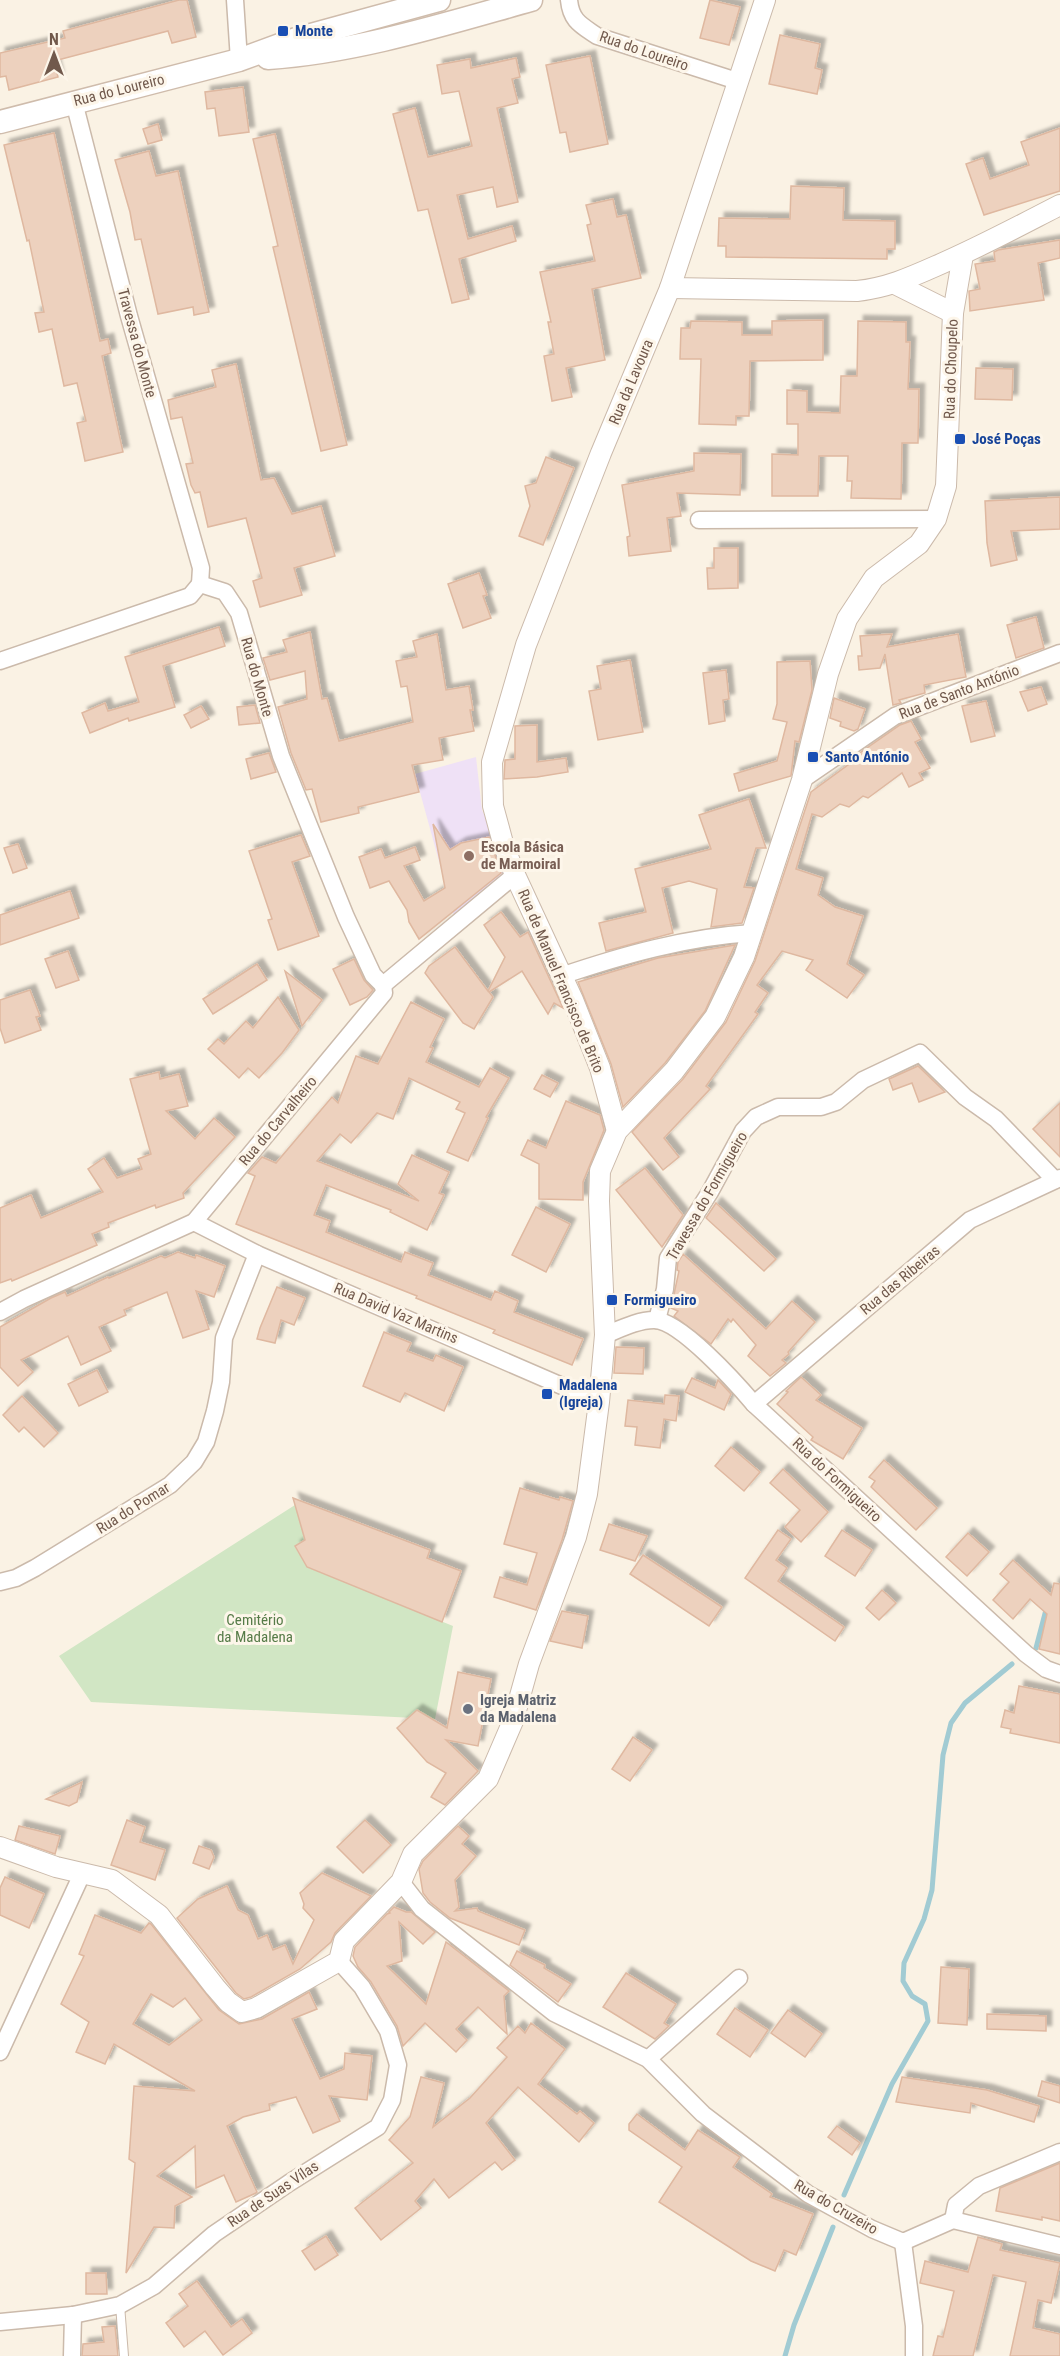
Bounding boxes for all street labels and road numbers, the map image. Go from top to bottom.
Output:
street label: Rua do Loureiro [597,27,691,75]
street label: Rua do Loureiro [72,70,166,110]
street label: Travessa do Monte [114,286,160,400]
street label: Rua do Choupelo [940,319,962,419]
street label: Rua da Lavoura [605,337,657,427]
street label: Rua do Monte [237,635,277,719]
street label: Rua de Santo António [896,661,1022,723]
street label: Rua de Manuel Francisco de Brito [514,887,608,1075]
street label: Rua do Carvalheiro [235,1073,321,1169]
street label: Travessa do Formigueiro [663,1128,751,1264]
street label: Rua das Ribeiras [857,1241,944,1318]
street label: Rua David Vaz Martins [331,1279,461,1347]
street label: Rua do Formigueiro [789,1434,885,1526]
street label: Rua do Pomar [93,1478,173,1538]
street label: Rua de Suas Vílas [224,2157,322,2231]
street label: Rua do Cruzeiro [791,2176,881,2238]

